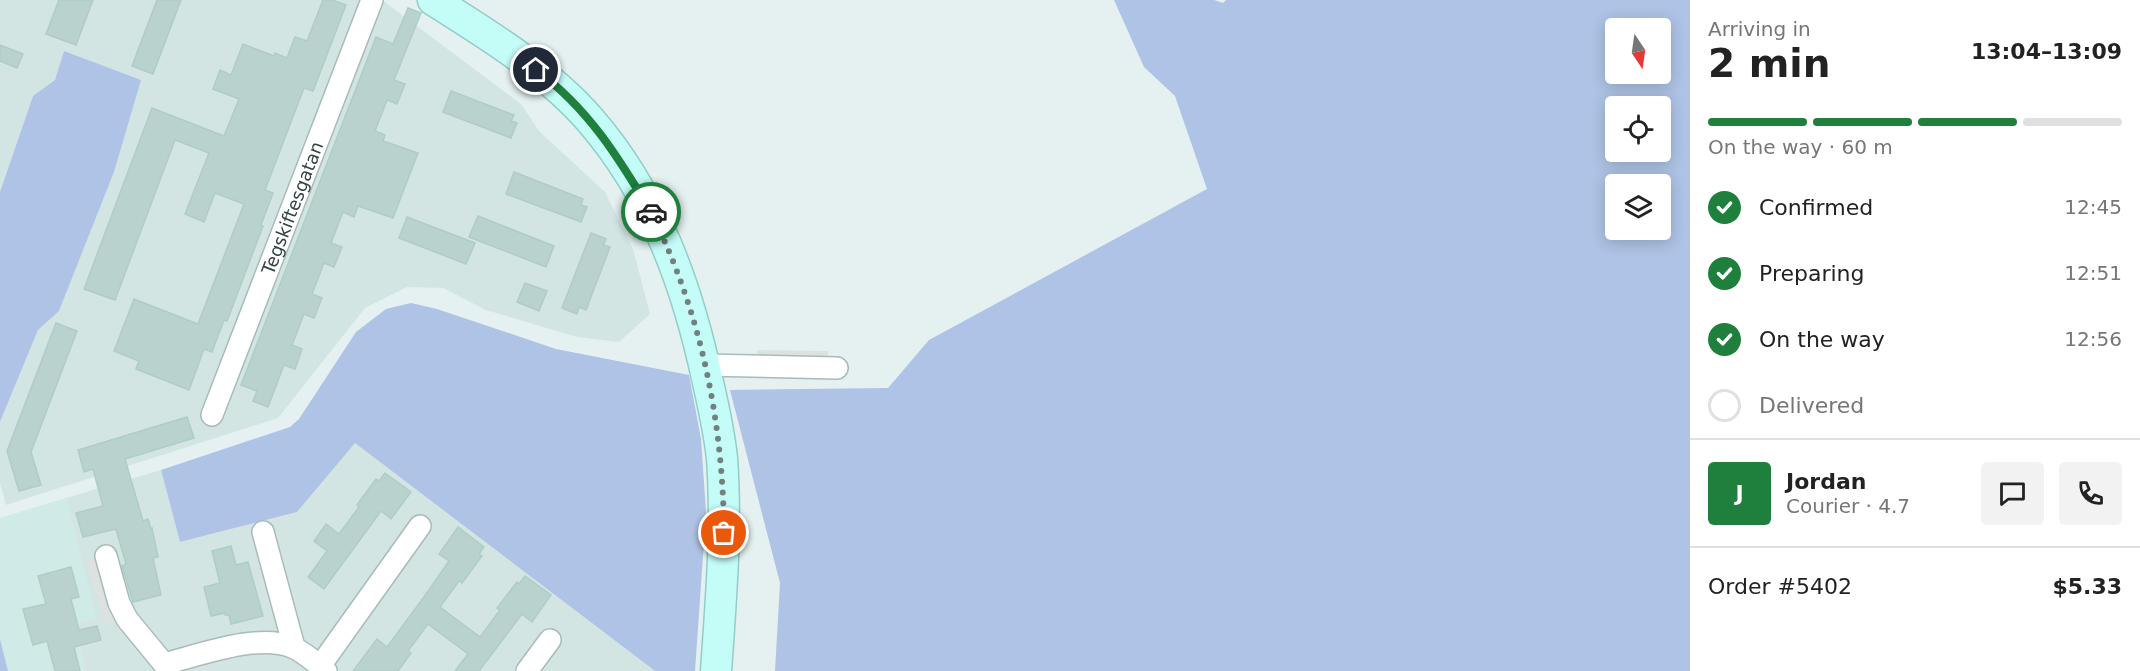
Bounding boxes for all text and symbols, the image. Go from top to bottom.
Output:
text: Arriving in [1708,17,1811,41]
north arrow [1605,18,1671,84]
map controls [1605,18,1671,240]
text: 13:04–13:09 [1971,39,2122,64]
text: 2 min [1708,41,1830,86]
pin [510,44,561,95]
icon: home [519,53,552,86]
button: locate [1605,96,1671,162]
text: On the way · 60 m [1708,135,1893,159]
street label: Tegskiftesgatan [256,138,327,278]
button: layers [1605,174,1671,240]
courier [621,182,681,242]
icon: check [1708,191,1741,224]
text: Confirmed [1759,195,1873,220]
text: 12:45 [2064,195,2122,219]
icon: car [635,196,668,229]
icon: check [1708,257,1741,290]
text: Preparing [1759,261,1865,286]
text: 12:51 [2064,261,2122,285]
icon: check [1708,323,1741,356]
text: On the way [1759,327,1885,352]
text: 12:56 [2064,327,2122,351]
text: Delivered [1759,393,1864,418]
button: chat [1981,462,2044,525]
button: phone [2059,462,2122,525]
text: Jordan [1786,469,1866,494]
text: J [1735,481,1744,506]
text: Courier · 4.7 [1786,494,1910,518]
pin [698,507,749,558]
icon: bag [707,516,740,549]
text: Order #5402 [1708,574,1852,599]
text: $5.33 [2052,574,2122,599]

